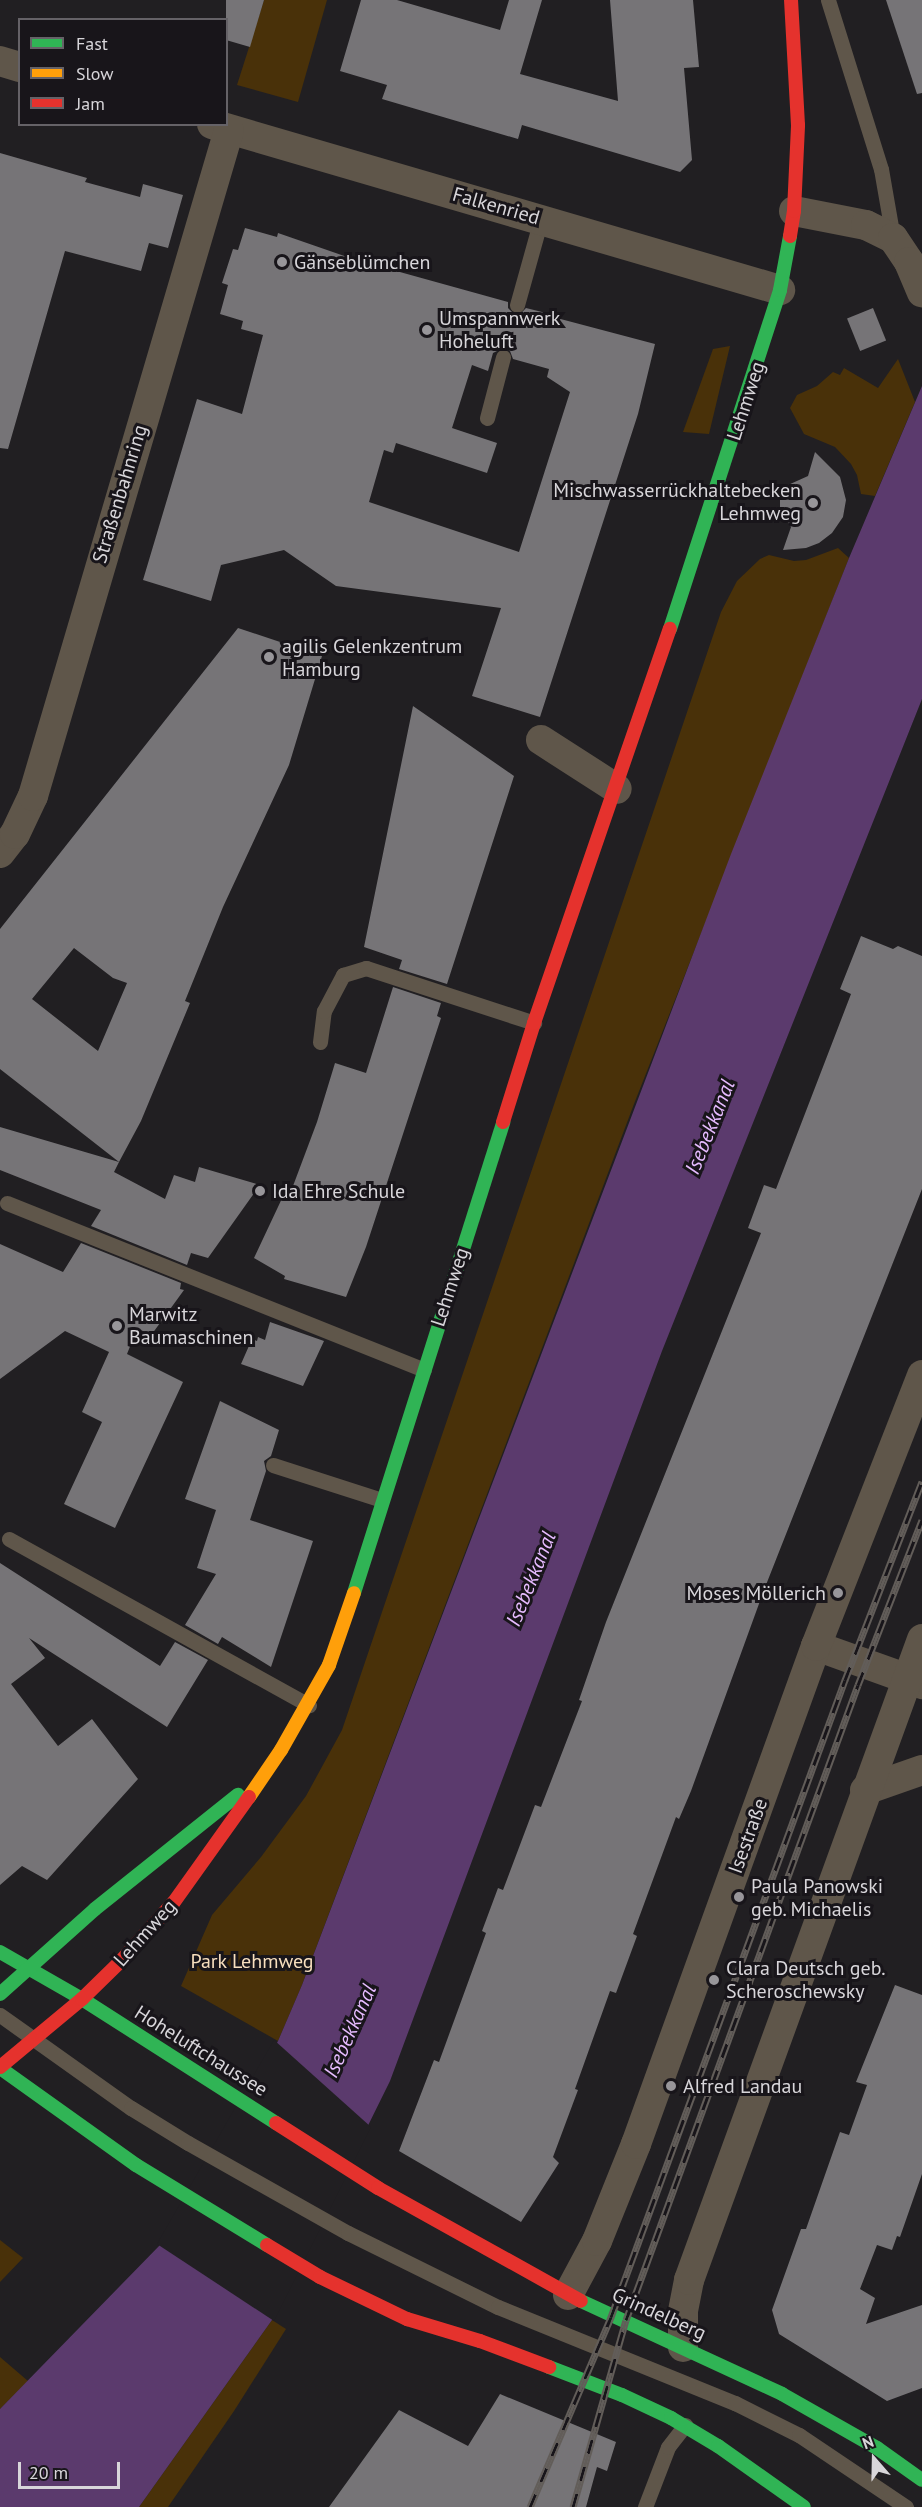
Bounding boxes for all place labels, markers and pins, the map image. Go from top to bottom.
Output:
place label: Gänseblümchen [294,250,430,274]
marker: Gänseblümchen [275,255,289,269]
place label: Umspannwerk Hoheluft [439,306,560,353]
marker: Umspannwerk Hoheluft [420,323,434,337]
place label: Mischwasserrückhaltebecken Lehmweg [553,479,801,526]
marker: Mischwasserrückhaltebecken Lehmweg [806,496,820,510]
place label: agilis Gelenkzentrum Hamburg [282,634,462,681]
marker: agilis Gelenkzentrum Hamburg [260,648,278,666]
place label: Ida Ehre Schule [272,1179,405,1203]
marker: Ida Ehre Schule [253,1184,267,1198]
place label: Marwitz Baumaschinen [129,1302,253,1349]
marker: Marwitz Baumaschinen [110,1319,124,1333]
place label: Moses Möllerich [687,1581,826,1605]
marker: Moses Möllerich [831,1586,845,1600]
place label: Paula Panowski geb. Michaelis [751,1874,883,1921]
marker: Paula Panowski geb. Michaelis [732,1890,746,1904]
place label: Clara Deutsch geb. Scheroschewsky [726,1956,885,2003]
marker: Clara Deutsch geb. Scheroschewsky [707,1973,721,1987]
place label: Alfred Landau [683,2074,802,2098]
marker: Alfred Landau [664,2079,678,2093]

